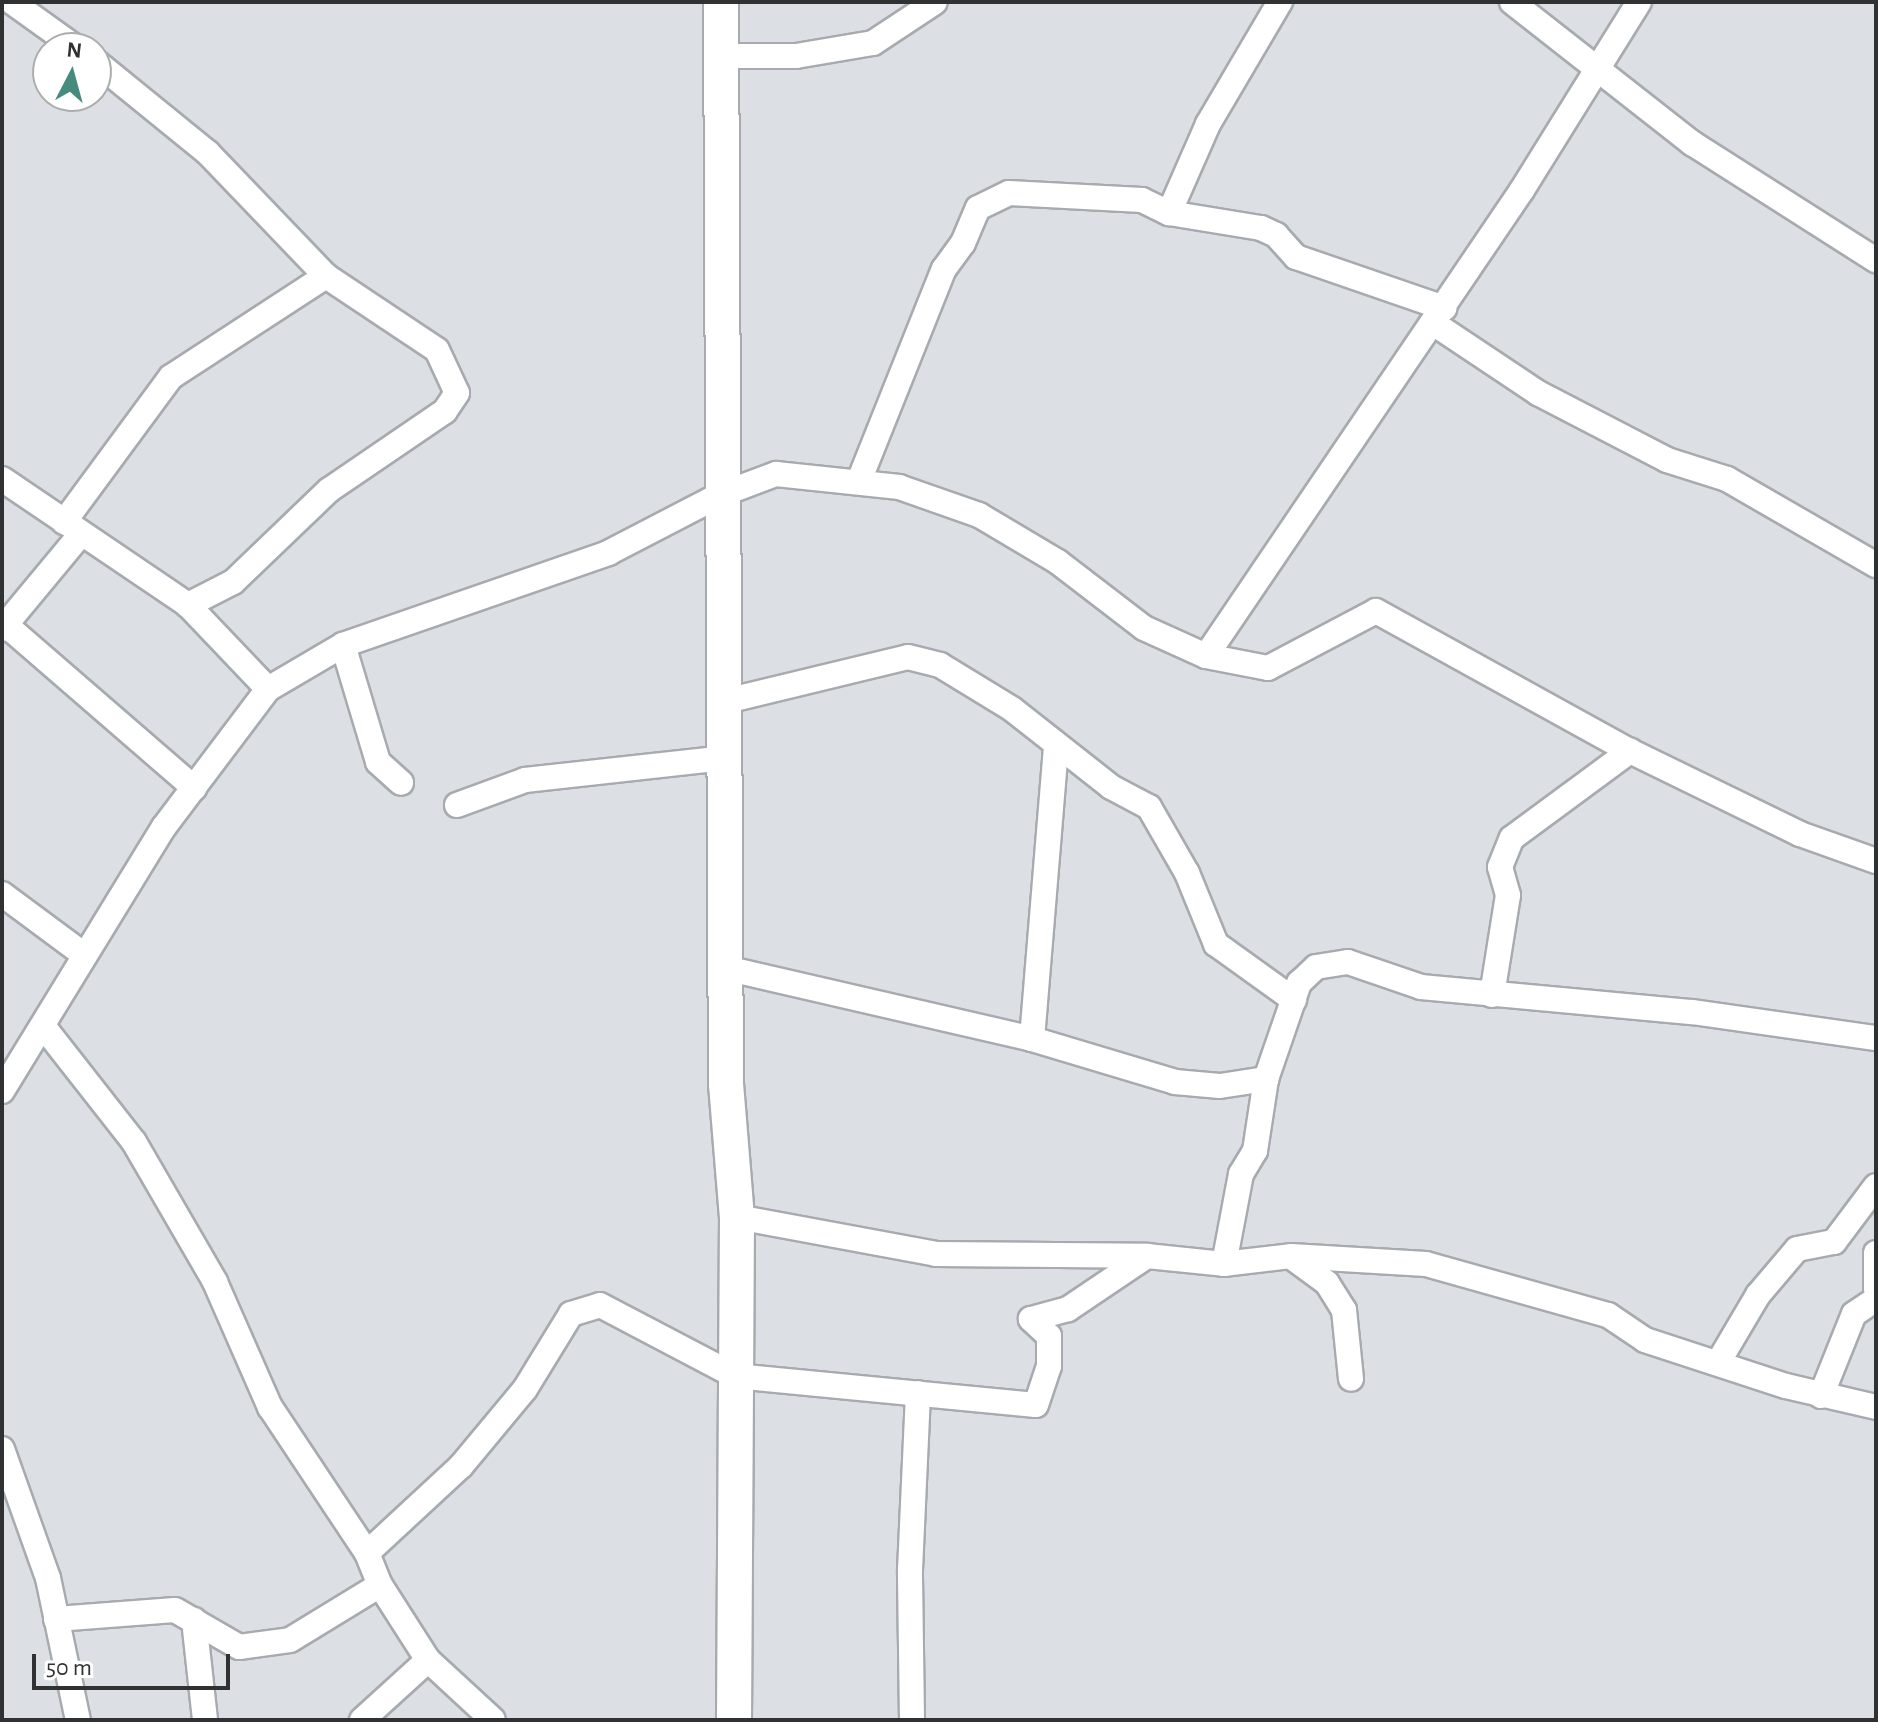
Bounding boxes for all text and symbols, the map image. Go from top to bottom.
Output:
north arrow [32,32,112,112]
text: N [66,38,83,62]
scale bar [36,1638,234,1688]
text: 50 m [46,1656,92,1680]

